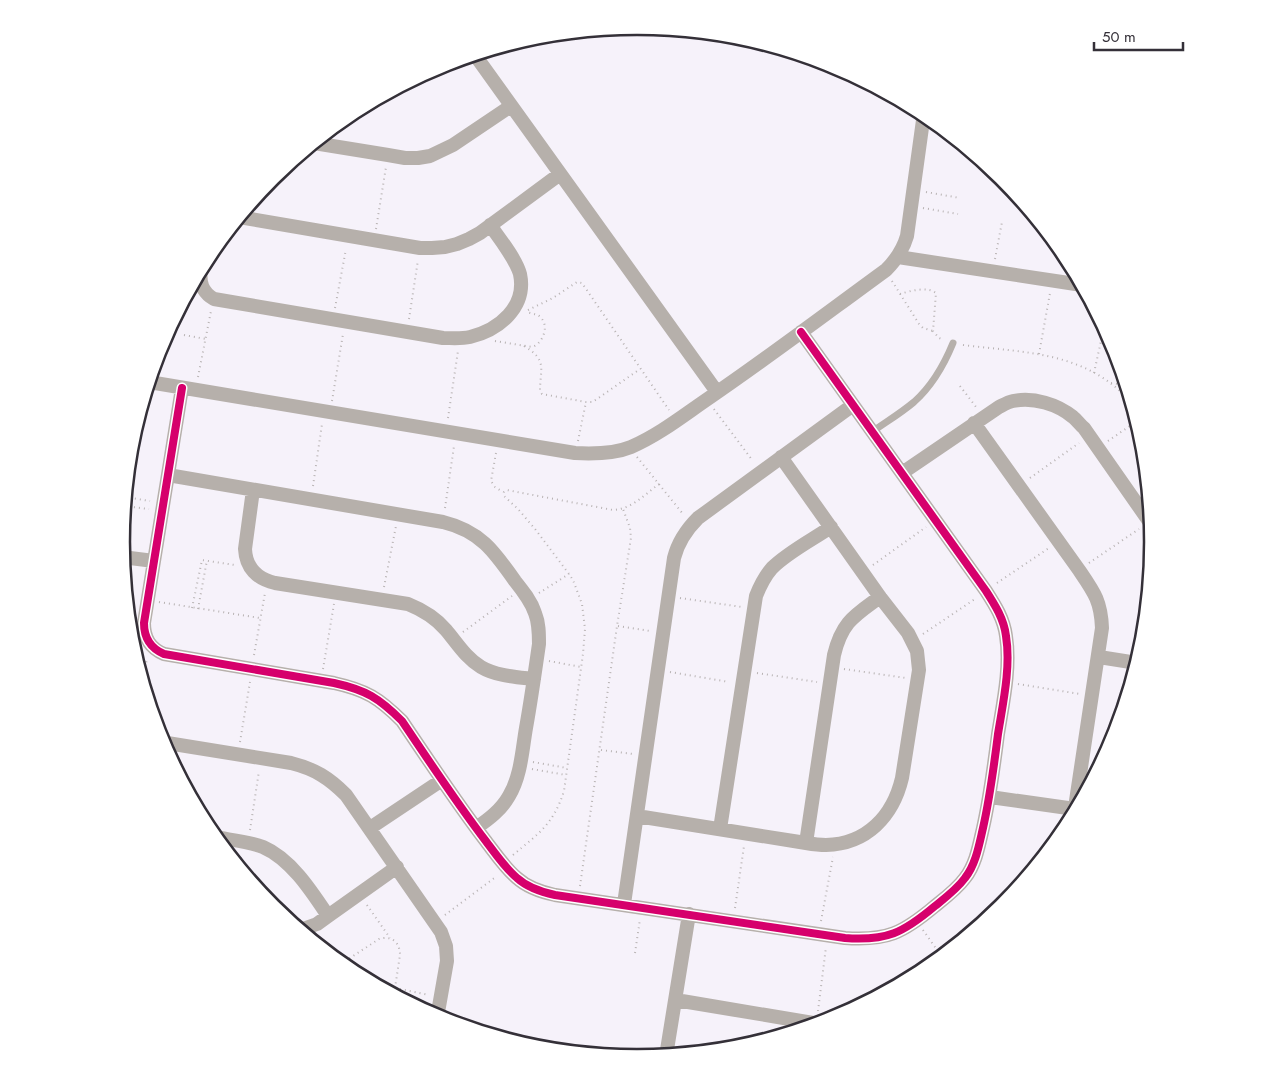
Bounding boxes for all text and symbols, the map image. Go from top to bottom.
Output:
scale bar [1094,20,1183,52]
text: 50 m [1102,26,1136,48]

